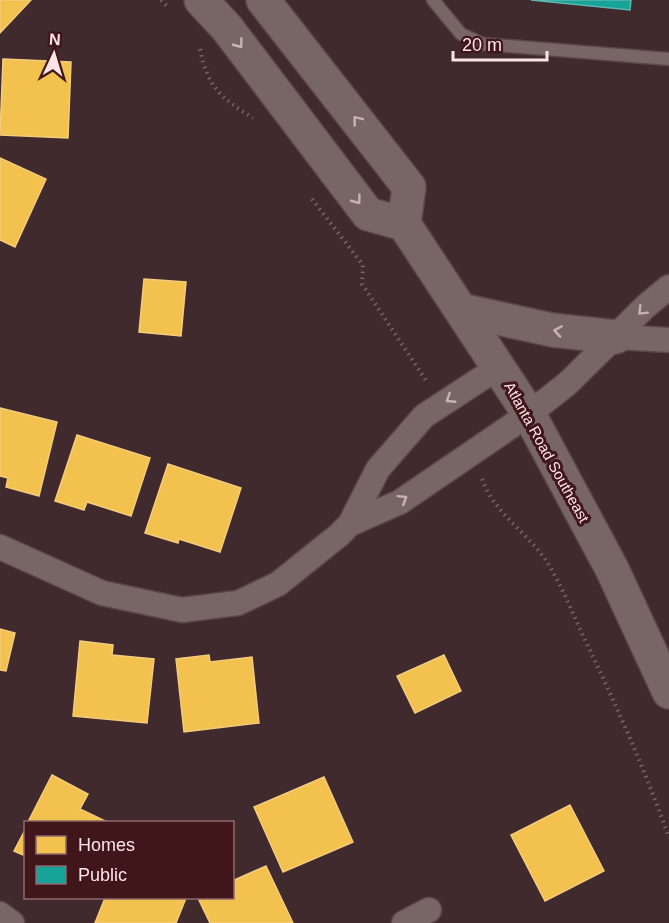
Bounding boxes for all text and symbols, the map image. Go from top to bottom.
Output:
north arrow [24,24,84,84]
scale bar [453,24,548,62]
text: N [49,31,61,48]
text: 20 m [462,35,502,55]
one-way arrow [232,38,243,49]
one-way arrow [353,116,364,127]
one-way arrow [350,193,361,204]
one-way arrow [638,303,649,314]
one-way arrow [553,325,563,337]
street label: Atlanta Road Southeast [501,379,593,526]
one-way arrow [445,392,456,403]
one-way arrow [397,494,407,506]
legend [24,821,234,899]
text: Homes [78,835,135,855]
text: Public [78,865,127,885]

